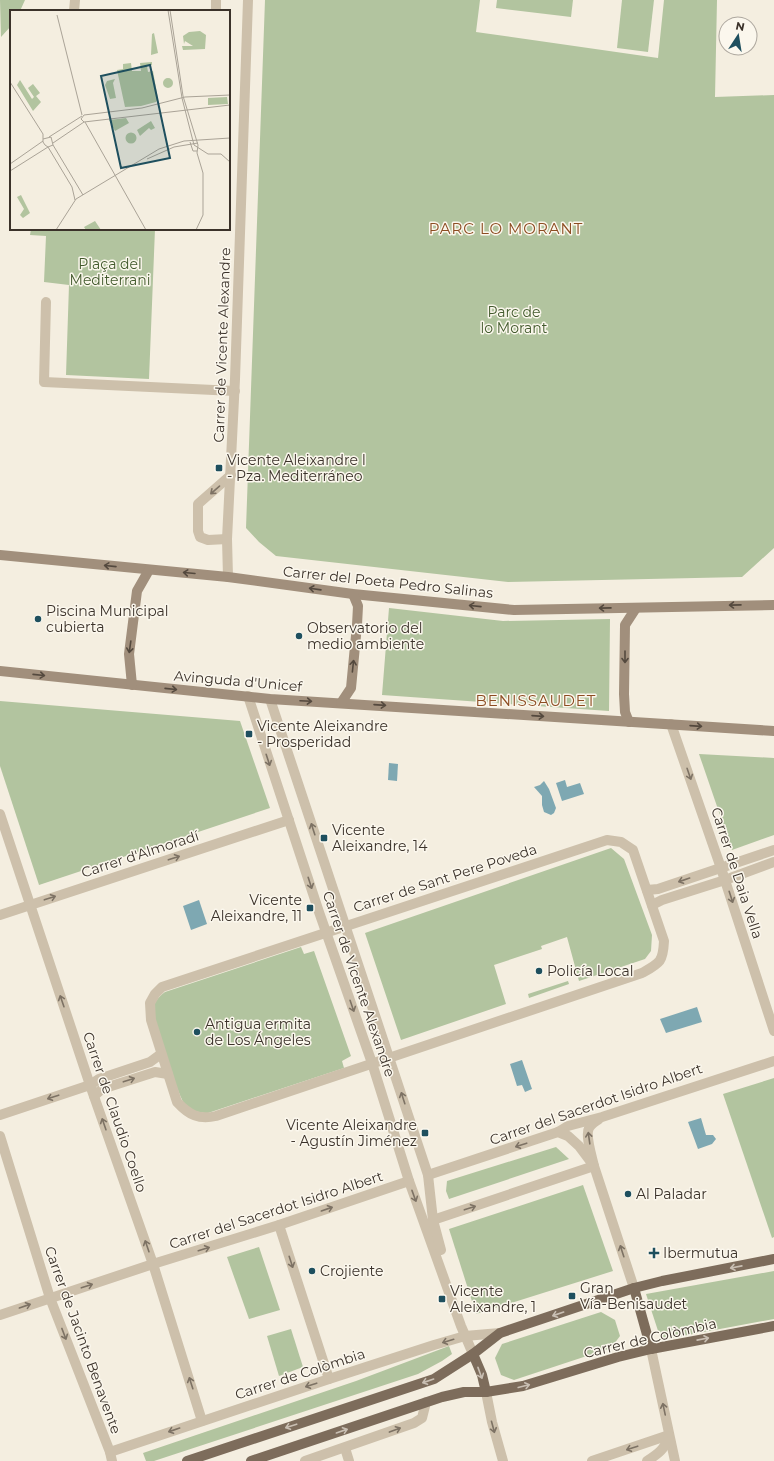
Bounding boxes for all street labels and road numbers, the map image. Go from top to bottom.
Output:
street label: Carrer de Vicente Alexandre [210,247,234,443]
street label: Carrer del Poeta Pedro Salinas [282,562,494,602]
street label: Avinguda d'Unicef [173,666,304,696]
street label: Carrer de Daia Vella [707,805,767,941]
street label: Carrer d'Almoradí [79,826,202,881]
street label: Carrer de Sant Pere Poveda [351,840,539,916]
street label: Carrer de Vicente Alexandre [319,889,399,1079]
street label: Carrer de Claudio Coello [79,1029,151,1195]
street label: Carrer del Sacerdot Isidro Albert [487,1059,705,1149]
street label: Carrer del Sacerdot Isidro Albert [167,1167,385,1253]
street label: Carrer de Jacinto Benavente [41,1244,125,1436]
street label: Carrer de Colòmbia [582,1314,718,1362]
street label: Carrer de Colòmbia [233,1344,367,1404]

